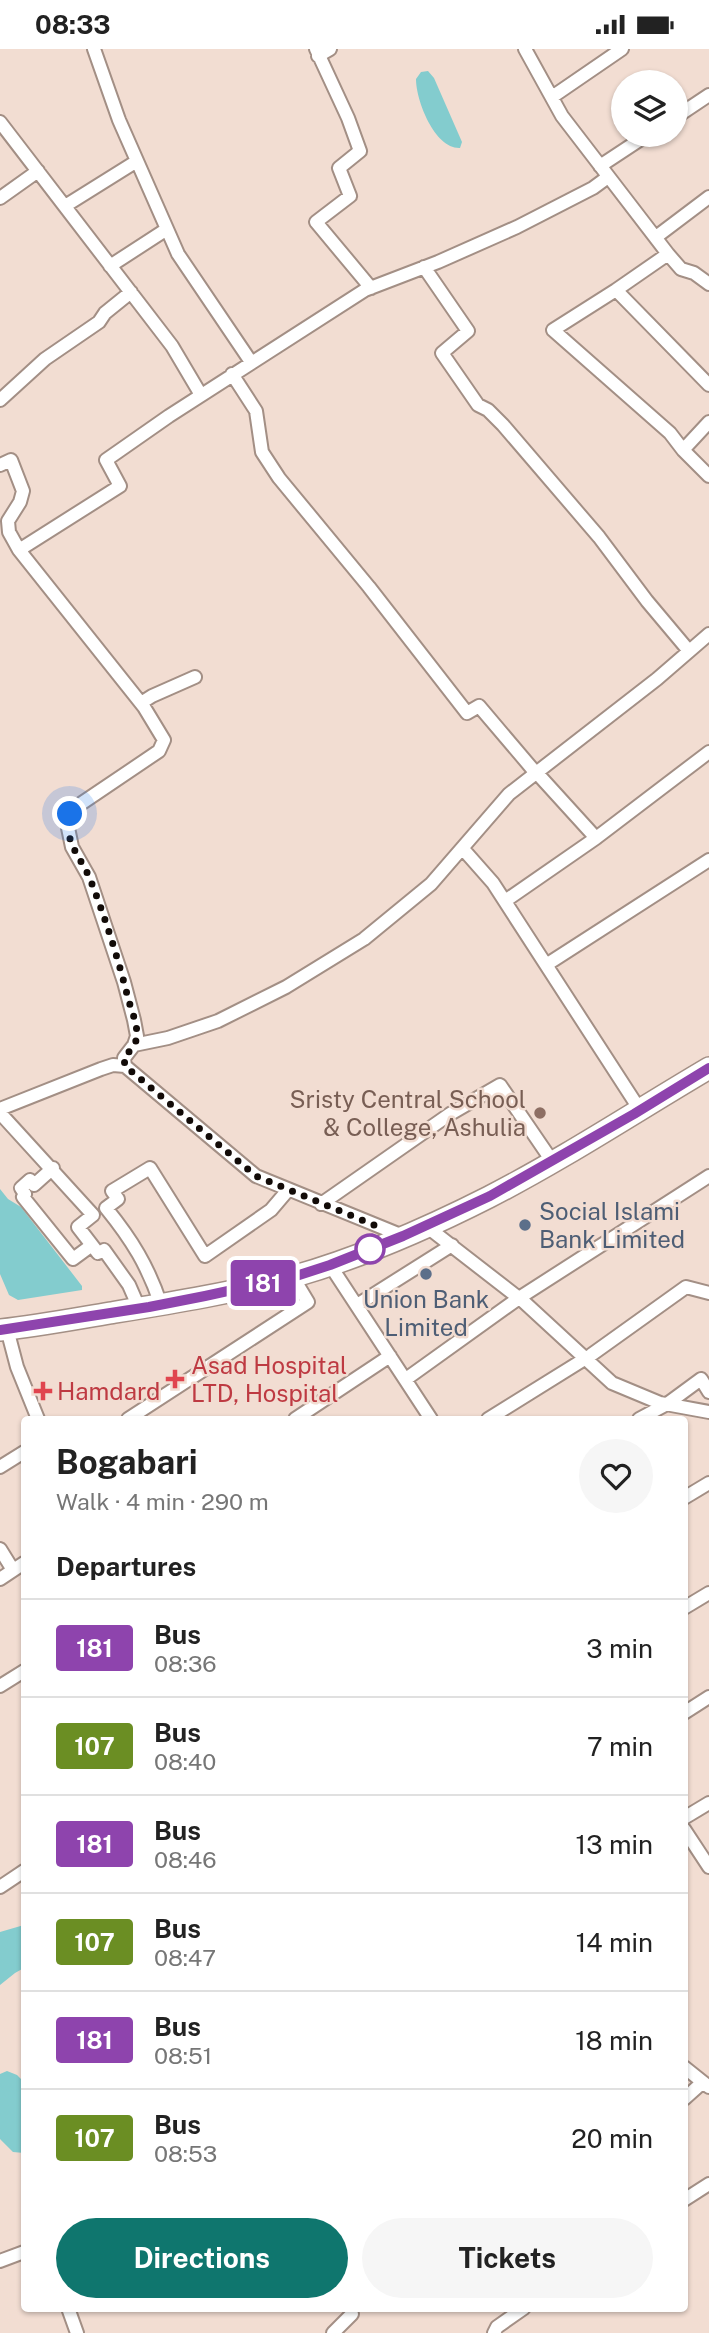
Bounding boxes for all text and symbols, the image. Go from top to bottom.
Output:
text: 08:33 [35,9,111,40]
map controls [611,70,688,147]
button: layers [611,70,688,147]
your location [52,796,87,831]
place label: Sristy Central School & College, Ashulia [290,1085,526,1141]
marker: Sristy Central School & College, Ashulia [532,1105,548,1121]
place label: Social Islami Bank Limited [539,1197,685,1253]
marker: Social Islami Bank Limited [517,1217,533,1233]
unlabelled marker [355,1234,385,1264]
line badge: 181 [223,1260,303,1306]
marker: Union Bank Limited [418,1266,434,1282]
text: 181 [245,1269,281,1297]
place label: Union Bank Limited [363,1285,489,1341]
place label: Asad Hospital LTD, Hospital [191,1351,347,1407]
marker: Asad Hospital LTD, Hospital [165,1369,185,1389]
place label: Hamdard [57,1377,160,1405]
marker: Hamdard [35,1383,51,1399]
button: heart [579,1439,653,1513]
text: Bogabari [56,1443,198,1481]
text: Walk · 4 min · 290 m [56,1488,269,1515]
text: Departures [56,1551,196,1582]
text: Bus [154,1619,201,1650]
text: 3 min [586,1633,653,1664]
text: 181 [76,1634,113,1662]
text: 08:36 [154,1650,217,1677]
text: Bus [154,1717,201,1748]
text: 7 min [587,1731,653,1762]
text: 107 [74,1732,115,1760]
text: 08:40 [154,1748,216,1775]
text: Bus [154,1815,201,1846]
text: 13 min [576,1829,653,1860]
text: 181 [76,1830,113,1858]
text: 08:46 [154,1846,217,1873]
text: Bus [154,1913,201,1944]
text: 14 min [576,1927,653,1958]
text: 107 [74,1928,115,1956]
text: 08:47 [154,1944,216,1971]
text: Bus [154,2011,201,2042]
text: 18 min [575,2025,653,2056]
text: 181 [76,2026,113,2054]
text: 08:51 [154,2042,212,2069]
text: Bus [154,2109,201,2140]
text: 20 min [571,2123,653,2154]
text: 107 [74,2124,115,2152]
text: 08:53 [154,2140,217,2167]
button: Directions [56,2218,348,2298]
button: Tickets [362,2218,653,2298]

